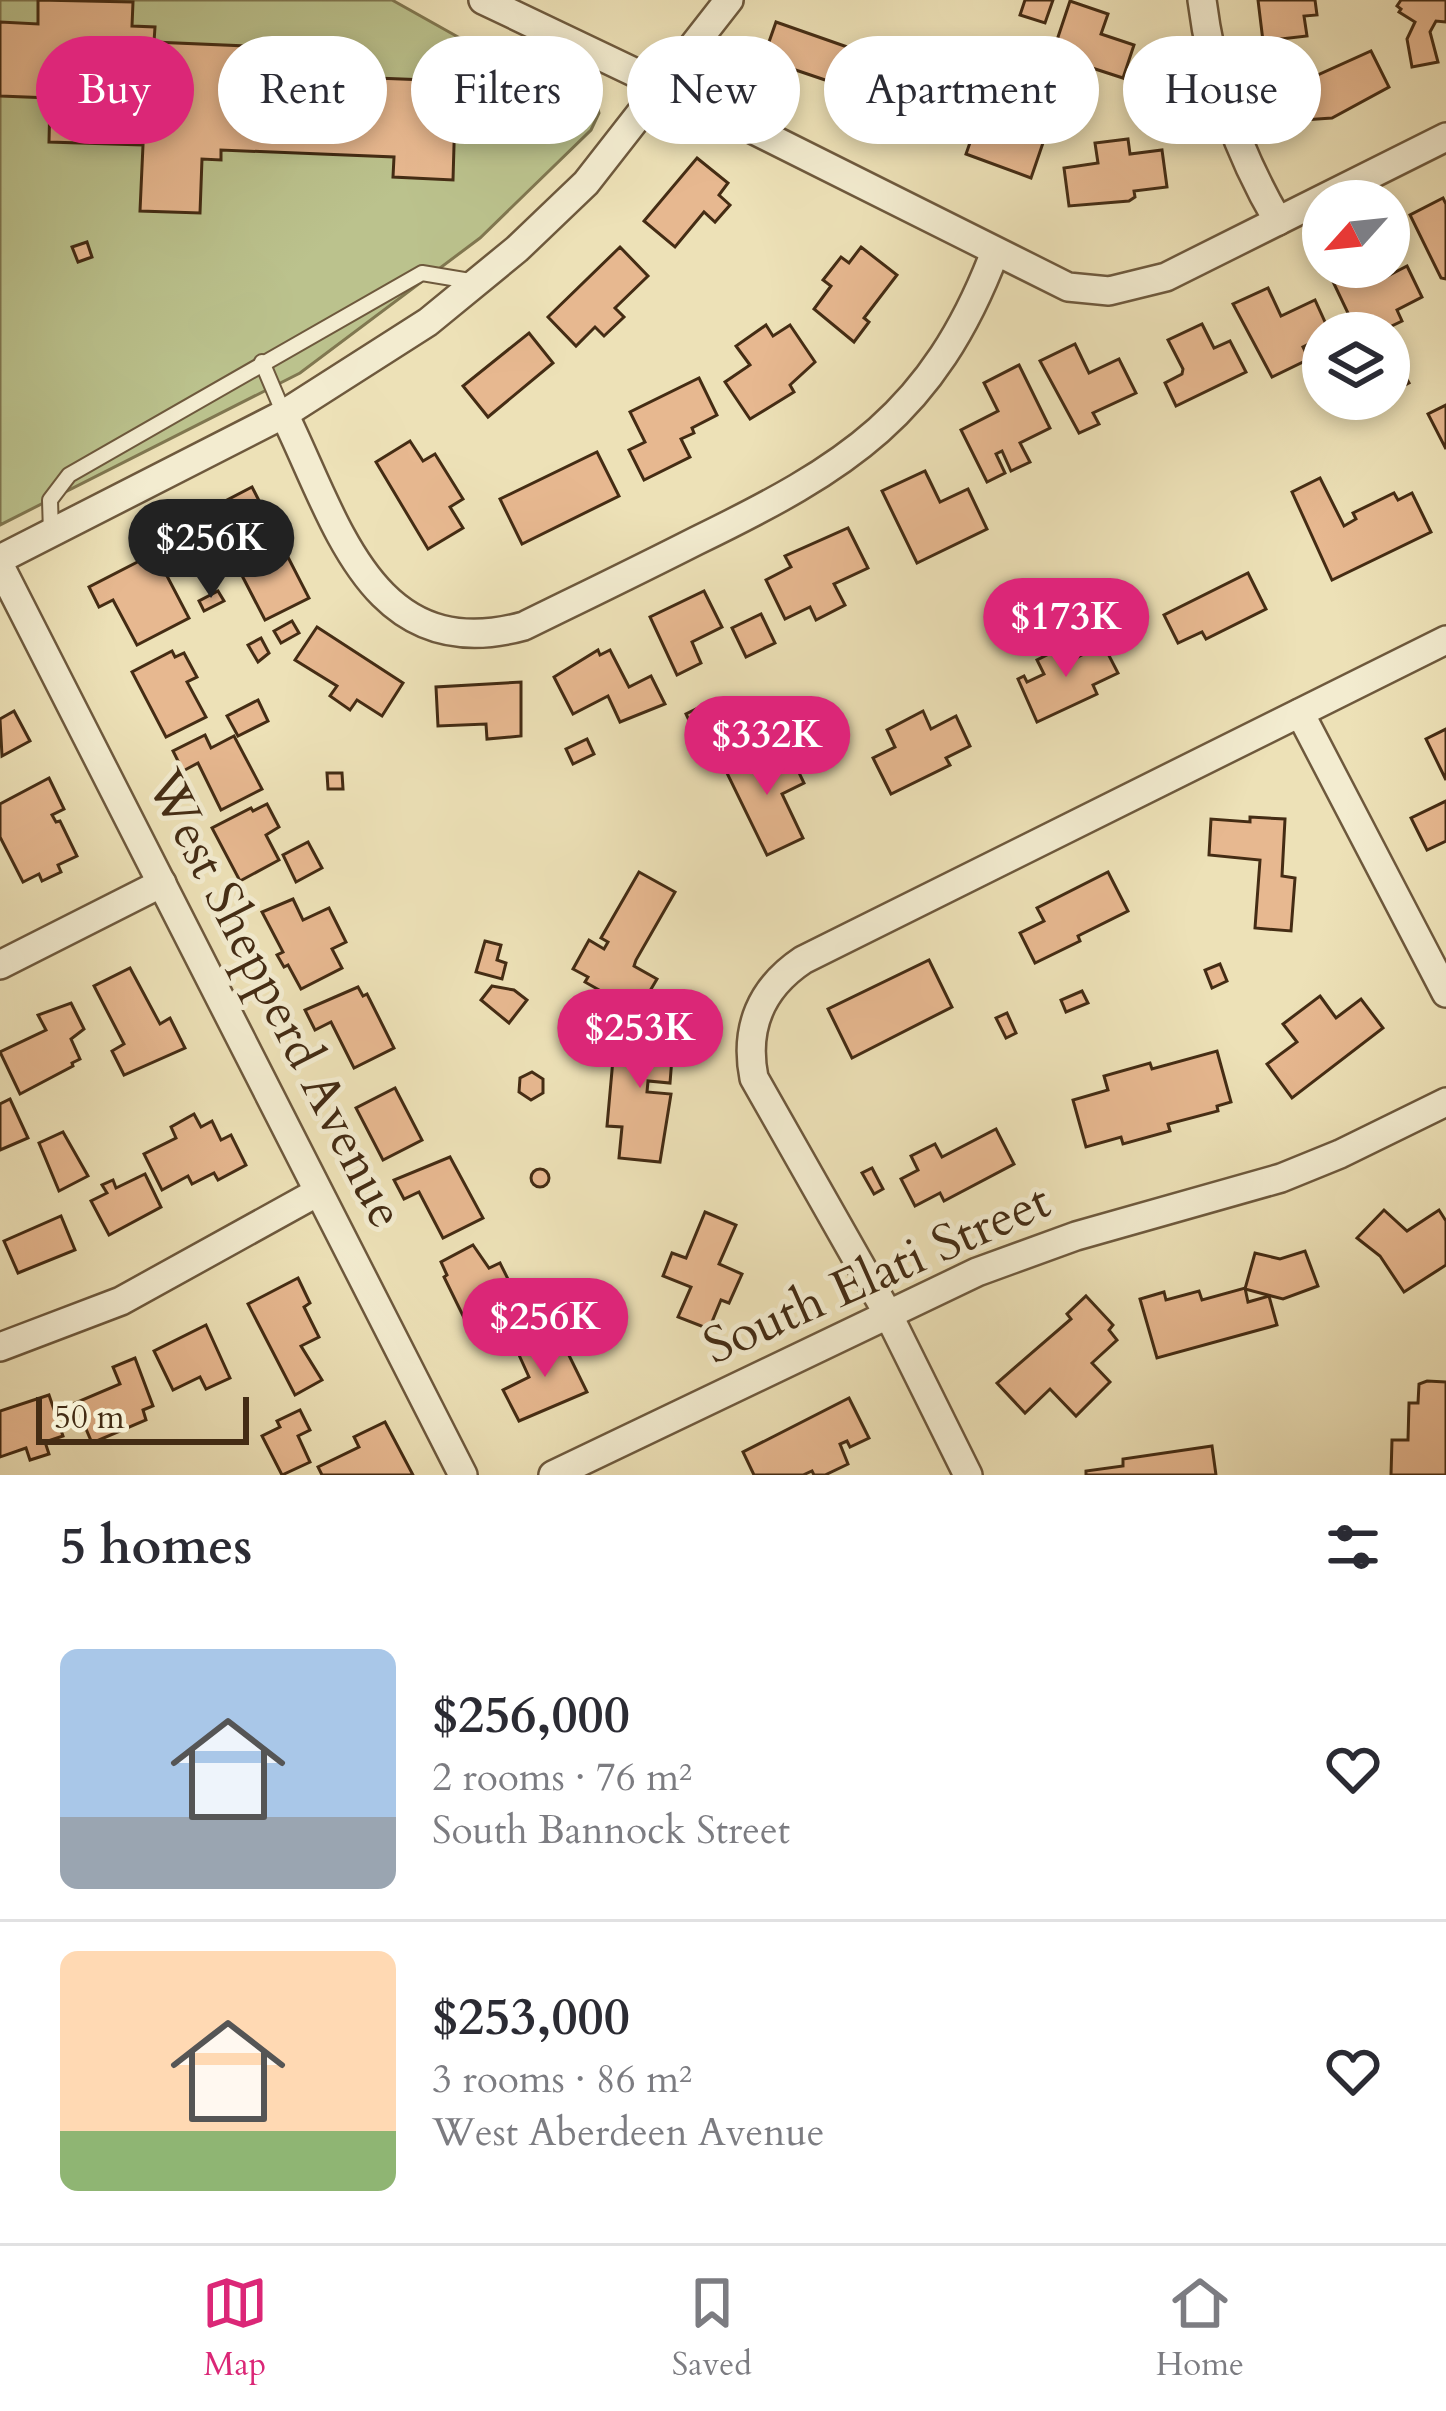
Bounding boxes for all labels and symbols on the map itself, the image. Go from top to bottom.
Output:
north arrow [1302,180,1410,288]
pin: $256K [127,499,295,601]
pin: $173K [982,578,1150,680]
pin: $332K [683,696,851,798]
street label: West Shepperd Avenue [129,757,421,1240]
pin: $253K [556,989,724,1091]
street label: South Elati Street [693,1166,1061,1382]
pin: $256K [461,1278,629,1380]
scale bar [36,1391,249,1444]

